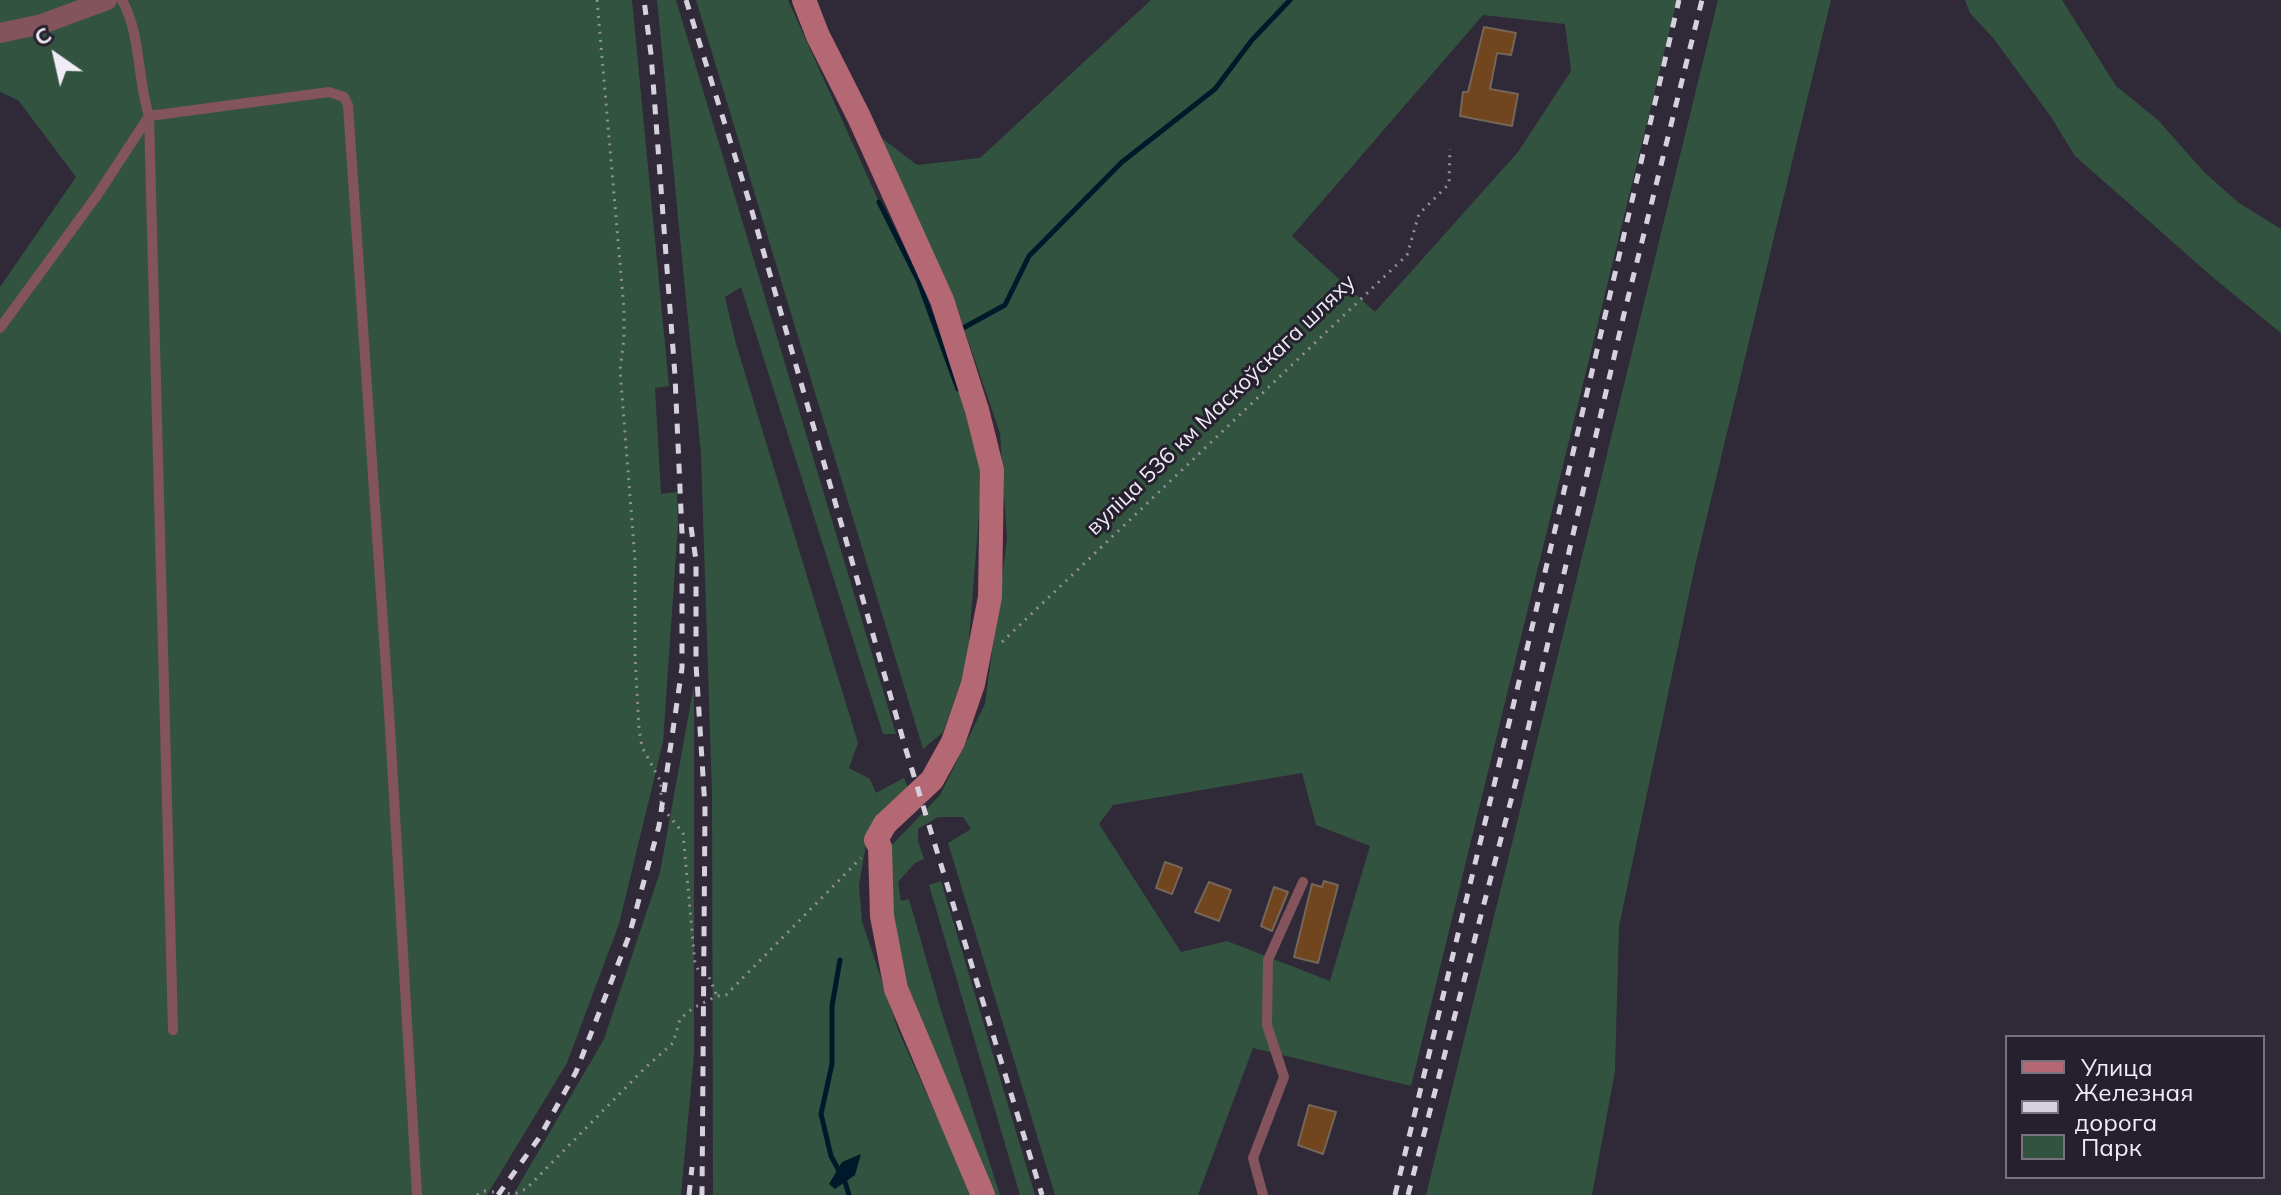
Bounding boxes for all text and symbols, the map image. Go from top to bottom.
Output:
north arrow [16,16,96,96]
text: С [28,20,57,52]
street label: вуліца 536 км Маскоўскага шляху [1081,269,1361,541]
legend [2005,1035,2265,1179]
text: Улица [2081,1052,2153,1082]
text: Железная дорога [2075,1077,2193,1137]
text: Парк [2081,1132,2142,1162]

